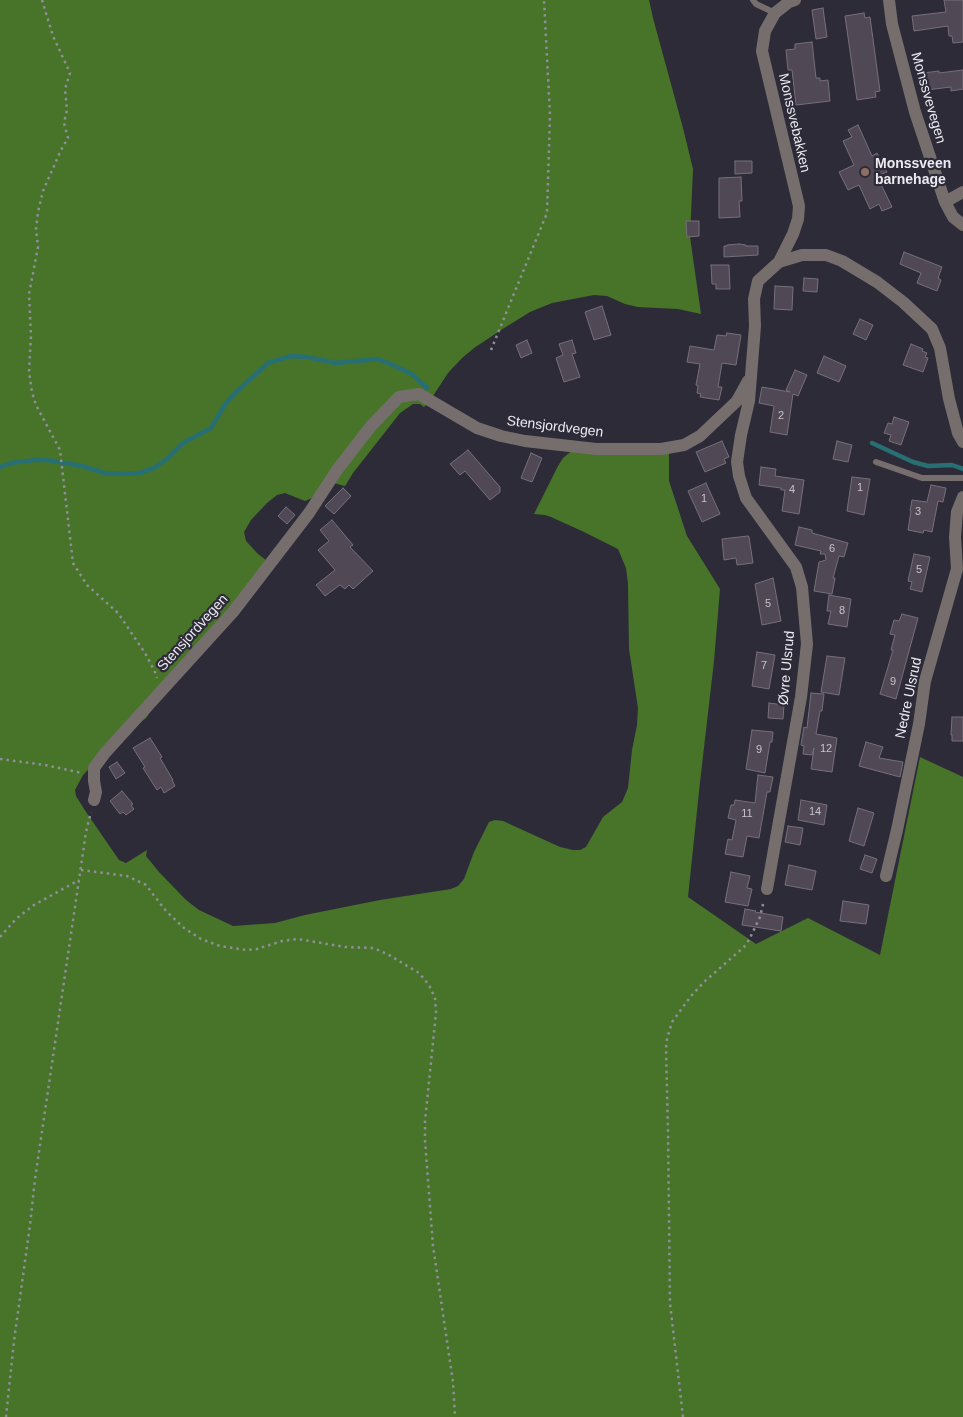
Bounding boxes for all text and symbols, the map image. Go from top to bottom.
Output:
street label: Monssvevegen [907,50,949,146]
street label: Monssvebakken [774,72,814,174]
place label: Monssveen barnehage [875,156,951,188]
marker: Monssveen barnehage [859,166,871,178]
house number: 2 [778,409,784,423]
street label: Stensjordvegen [506,413,604,441]
house number: 1 [857,481,863,495]
house number: 4 [789,483,795,497]
house number: 1 [701,492,707,506]
house number: 3 [915,505,921,519]
house number: 6 [829,542,835,556]
house number: 5 [916,563,922,577]
street label: Stensjordvegen [154,591,232,675]
house number: 5 [765,597,771,611]
house number: 8 [839,604,845,618]
street label: Øvre Ulsrud [775,630,799,706]
street label: Nedre Ulsrud [892,656,926,740]
house number: 7 [761,659,767,673]
house number: 9 [890,675,896,689]
house number: 12 [820,742,832,756]
house number: 9 [756,743,762,757]
house number: 14 [809,805,821,819]
house number: 11 [741,807,753,821]

